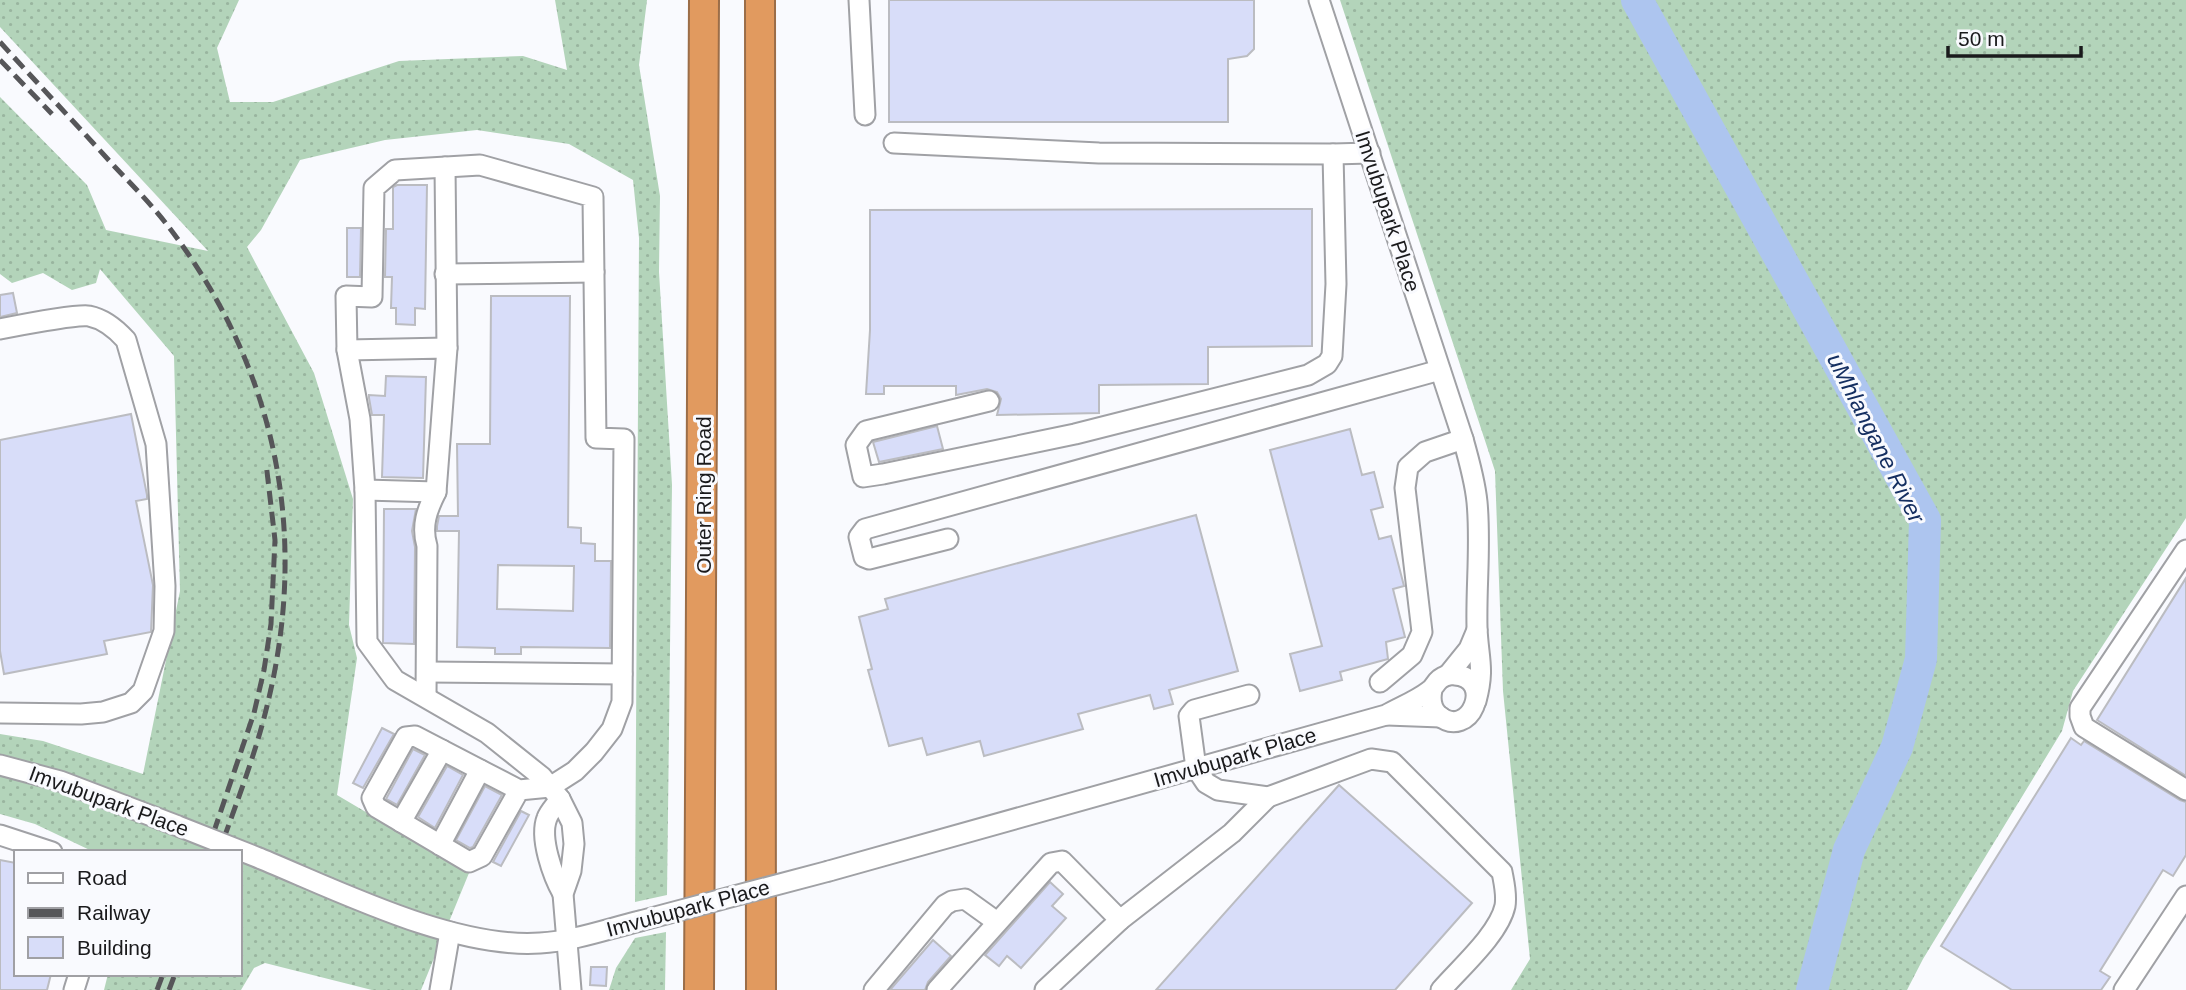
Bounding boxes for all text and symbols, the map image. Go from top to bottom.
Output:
scale bar [1948,14,2081,58]
text: 50 m [1958,27,2005,50]
street label: Imvubupark Place [1351,128,1425,294]
water label: uMhlangane River [1822,349,1931,528]
street label: Outer Ring Road [692,416,715,574]
street label: Imvubupark Place [1151,723,1319,791]
street label: Imvubupark Place [26,761,192,841]
legend [14,850,242,976]
text: Road [77,866,127,889]
street label: Imvubupark Place [604,875,772,941]
text: Railway [77,901,151,924]
text: Building [77,936,152,959]

